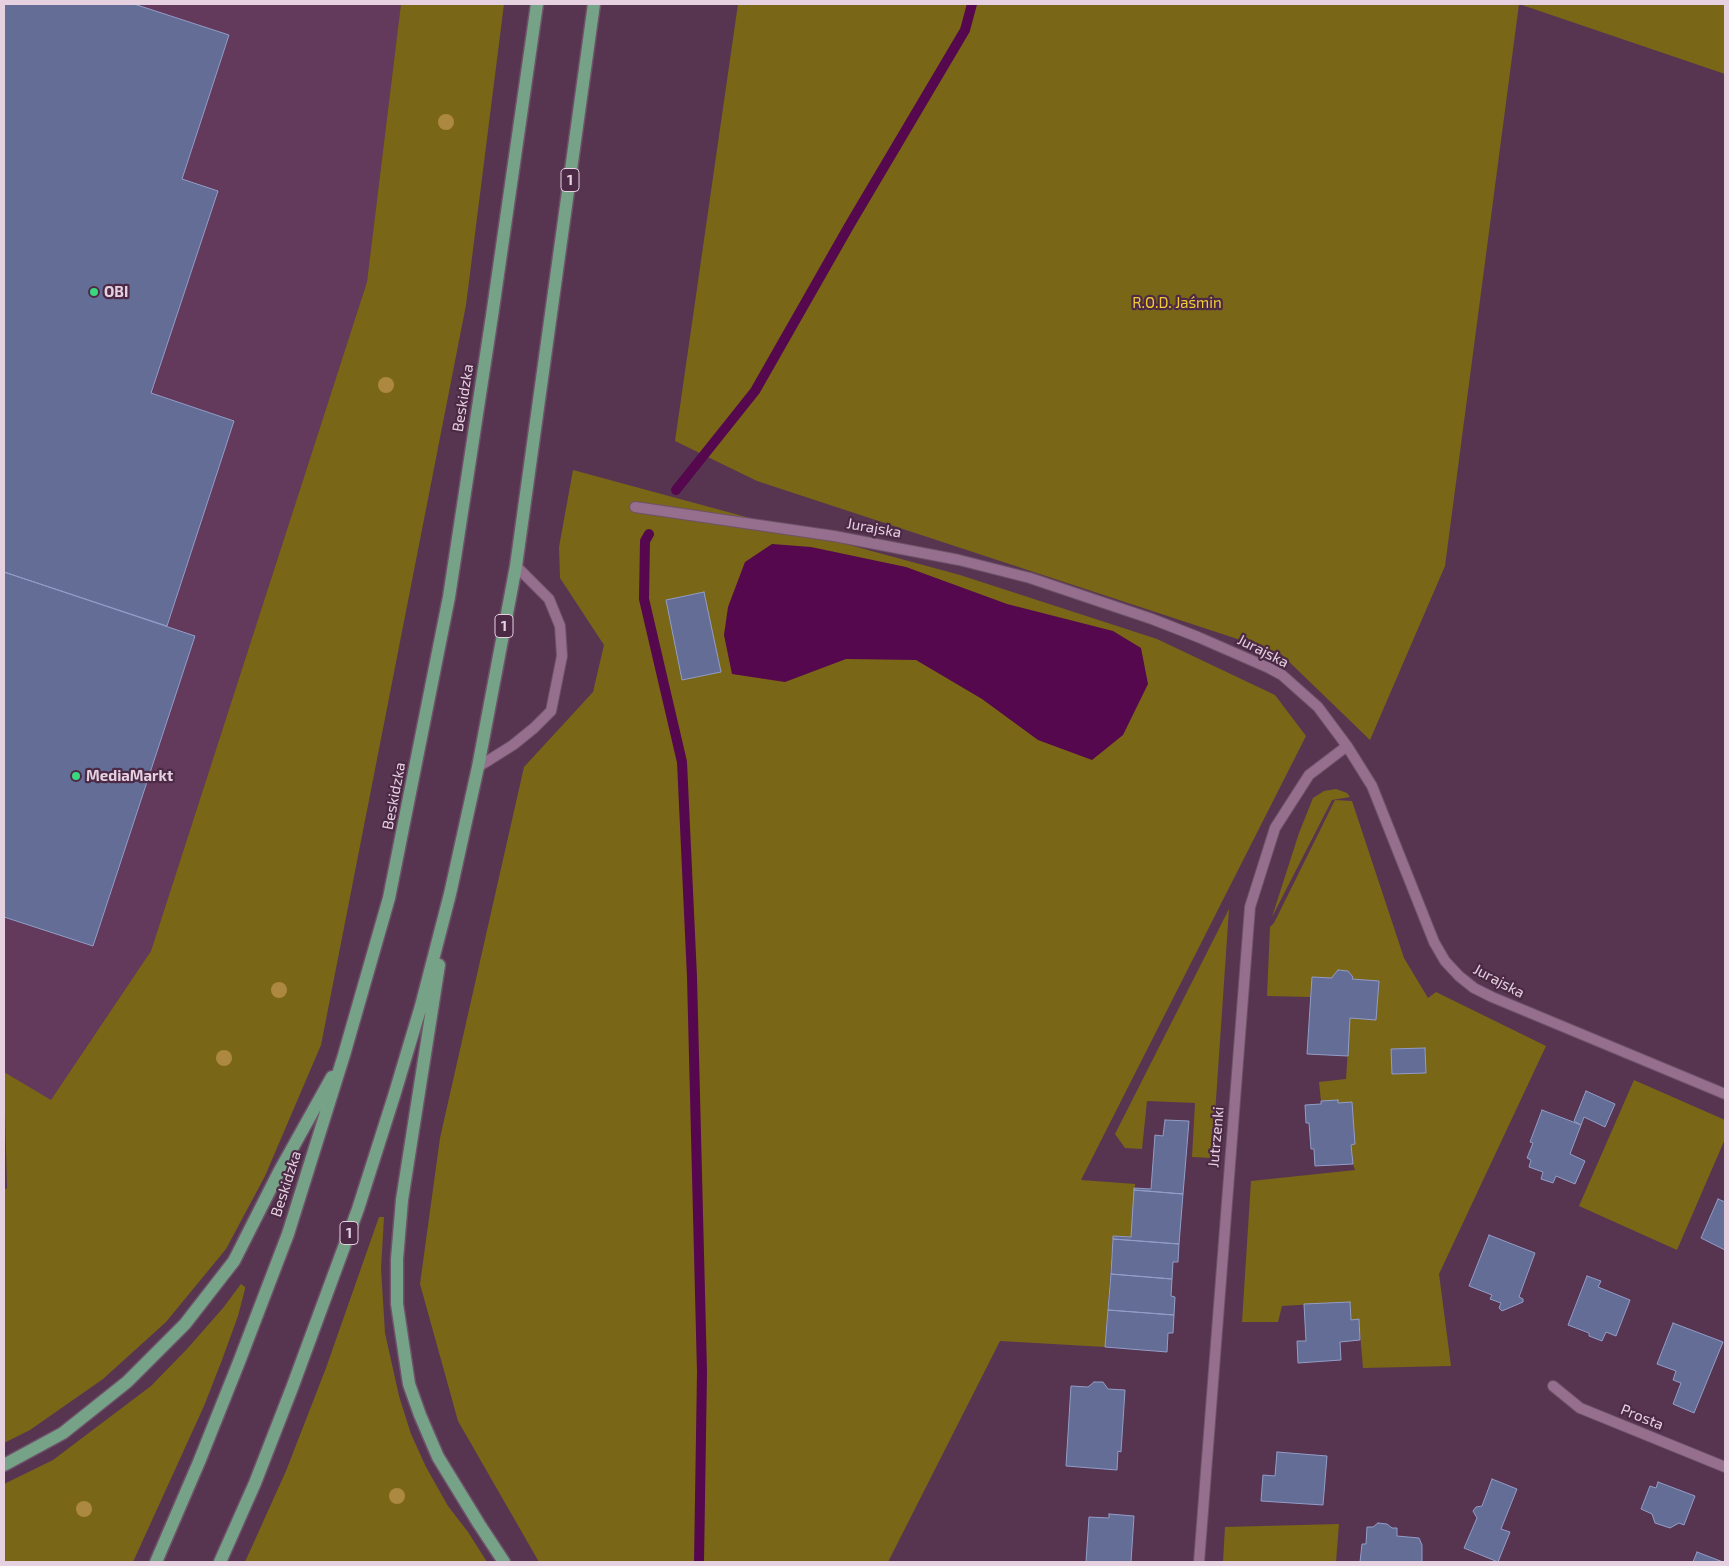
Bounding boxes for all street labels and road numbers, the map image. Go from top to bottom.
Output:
road number: 1 [561,168,579,192]
street label: Beskidzka [449,363,477,433]
street label: Jurajska [845,514,903,542]
road number: 1 [495,614,513,638]
street label: Jurajska [1234,630,1292,672]
street label: Beskidzka [379,761,409,831]
street label: Jurajska [1470,960,1528,1002]
street label: Jutrzenki [1204,1106,1228,1168]
street label: Beskidzka [267,1149,305,1219]
road number: 1 [340,1222,358,1244]
street label: Prosta [1618,1400,1666,1434]

